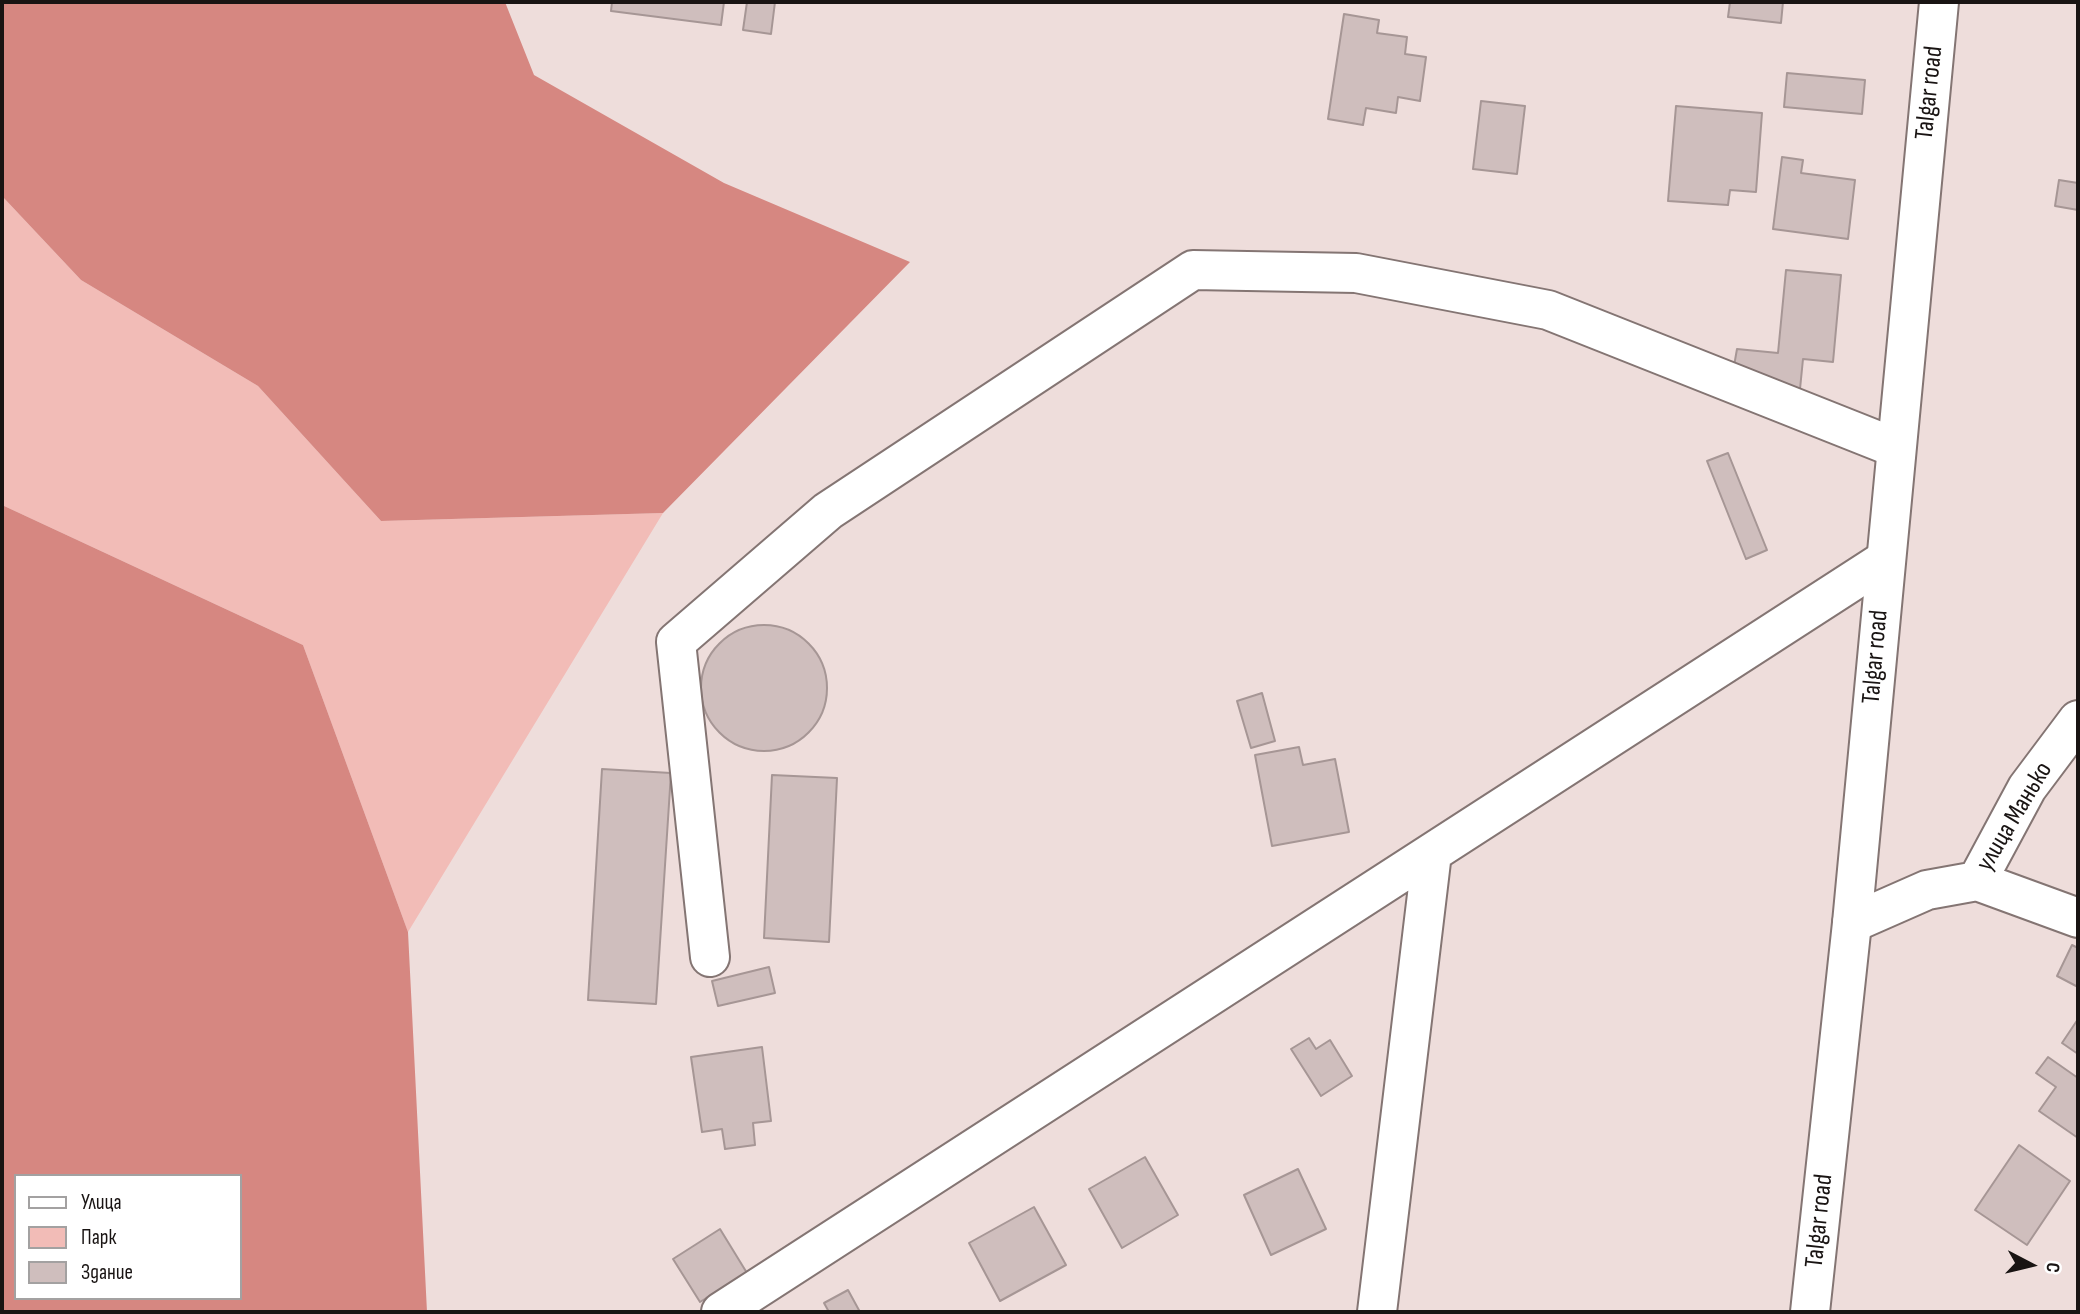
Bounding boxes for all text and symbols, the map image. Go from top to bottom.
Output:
street label: Talgar road [1910,45,1950,141]
street label: Talgar road [1856,609,1896,705]
street label: улица Манько [1970,757,2060,877]
street label: Talgar road [1800,1173,1840,1269]
legend [14,1174,242,1300]
text: Улица [81,1190,122,1215]
text: Парк [81,1225,116,1250]
north arrow [1996,1230,2066,1300]
text: Здание [81,1260,133,1285]
text: С [2040,1261,2064,1274]

